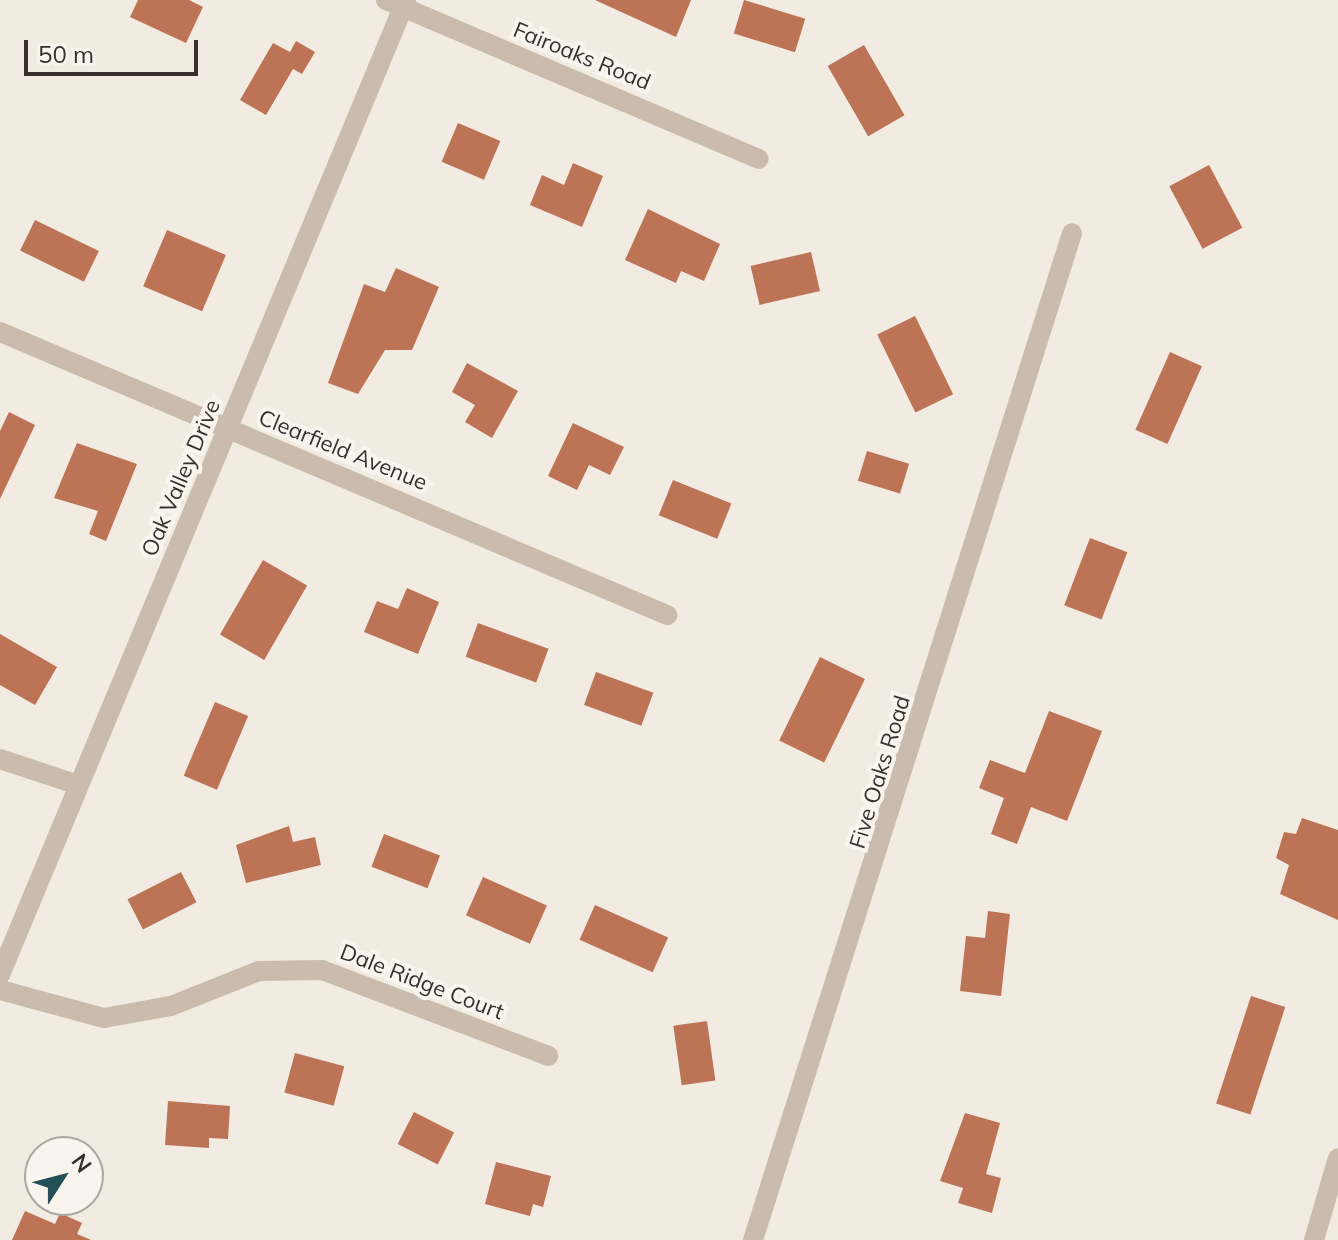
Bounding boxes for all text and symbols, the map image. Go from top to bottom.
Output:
street label: Fairoaks Road [510,16,654,96]
scale bar [28,24,202,74]
text: 50 m [38,39,94,69]
street label: Oak Valley Drive [136,396,226,560]
street label: Clearfield Avenue [255,404,431,496]
street label: Five Oaks Road [844,692,916,852]
street label: Dale Ridge Court [337,939,507,1025]
north arrow [24,1136,104,1216]
text: N [66,1148,98,1178]

